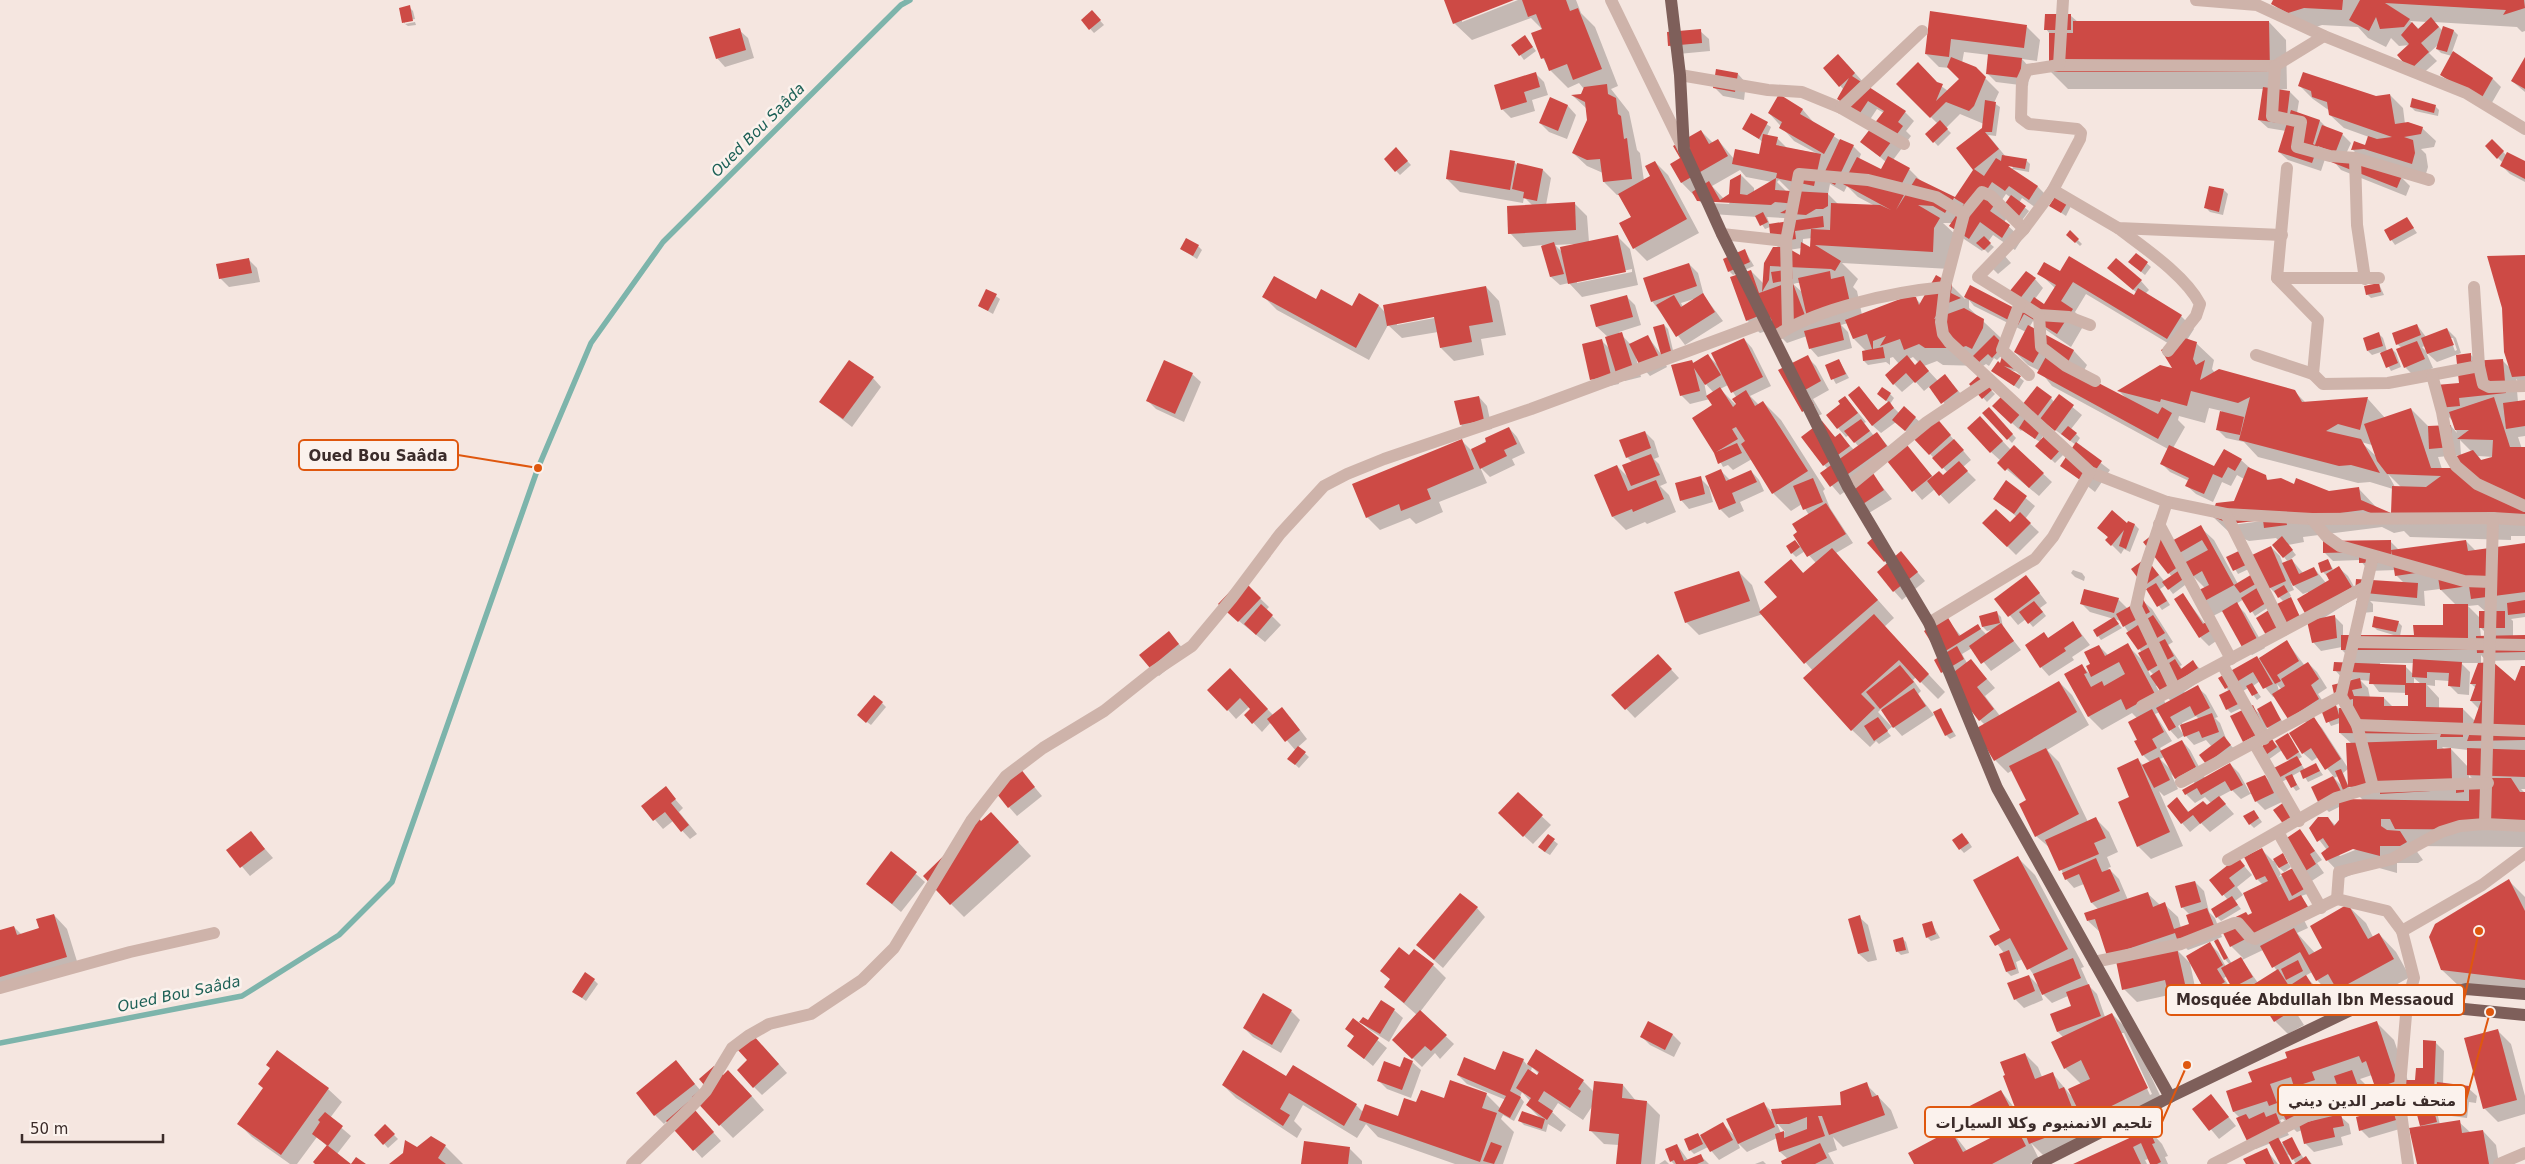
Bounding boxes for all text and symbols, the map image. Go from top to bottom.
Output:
water label: Oued Bou Saâda [707,79,809,181]
callout: Oued Bou Saâda [299,440,458,470]
text: Oued Bou Saâda [308,447,448,465]
water label: Oued Bou Saâda [116,972,242,1016]
callout: Mosquée Abdullah Ibn Messaoud [2166,985,2464,1015]
text: Mosquée Abdullah Ibn Messaoud [2176,991,2454,1009]
callout: متحف ناصر الدين ديني [2278,1085,2466,1115]
text: متحف ناصر الدين ديني [2288,1092,2456,1110]
callout: تلحيم الانمنيوم وكلا السيارات [1925,1107,2162,1137]
scale bar [22,1112,164,1144]
text: تلحيم الانمنيوم وكلا السيارات [1936,1114,2152,1132]
text: 50 m [30,1120,68,1138]

